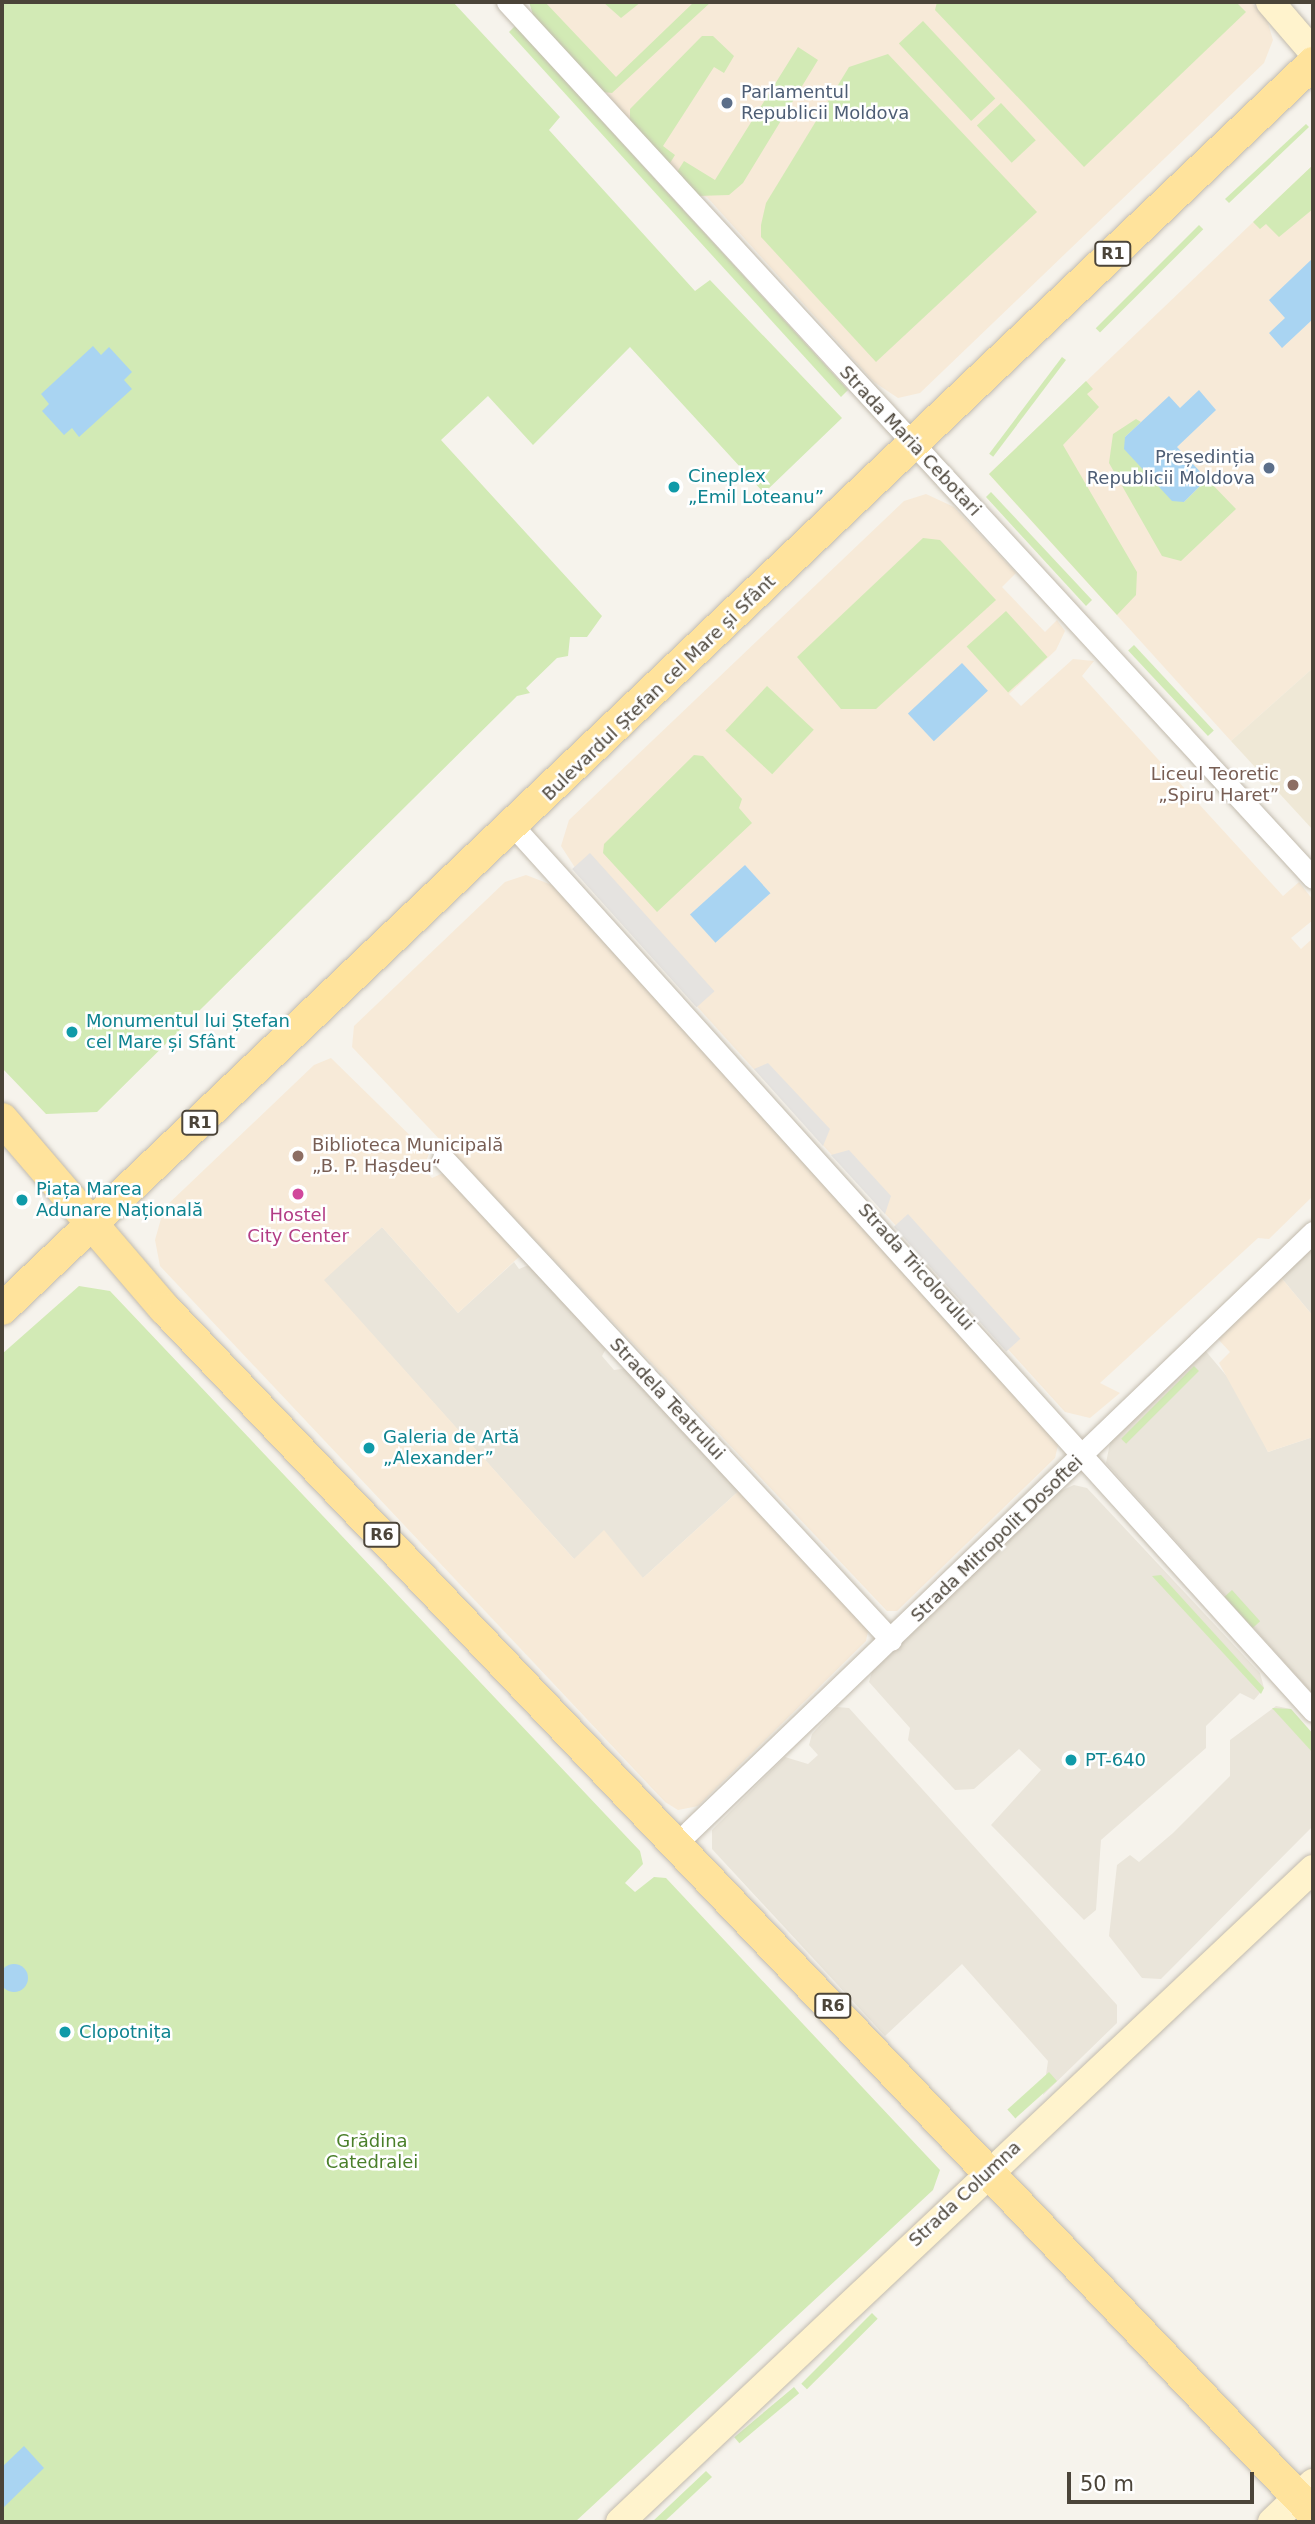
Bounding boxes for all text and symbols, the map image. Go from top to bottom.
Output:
place label: Parlamentul Republicii Moldova [741,82,909,124]
marker: Parlamentul Republicii Moldova [719,95,735,111]
road number: R1 [1094,242,1132,266]
street label: Strada Maria Cebotari [835,361,985,521]
place label: Președinția Republicii Moldova [1087,447,1255,490]
marker: Președinția Republicii Moldova [1261,460,1277,476]
place label: Cineplex „Emil Loteanu” [688,466,824,508]
marker: Cineplex „Emil Loteanu” [666,479,682,495]
street label: Bulevardul Ștefan cel Mare și Sfânt [538,571,780,805]
place label: Liceul Teoretic „Spiru Haret” [1151,764,1279,806]
marker: Liceul Teoretic „Spiru Haret” [1285,777,1301,793]
place label: Monumentul lui Ștefan cel Mare și Sfânt [86,1011,290,1054]
marker: Monumentul lui Ștefan cel Mare și Sfânt [64,1024,80,1040]
road number: R1 [181,1110,219,1135]
place label: Biblioteca Municipală „B. P. Hașdeu“ [312,1135,503,1178]
marker: Biblioteca Municipală „B. P. Hașdeu“ [290,1148,306,1164]
place label: Piața Marea Adunare Națională [36,1179,203,1222]
marker: Hostel City Center [290,1186,306,1202]
marker: Piața Marea Adunare Națională [14,1192,30,1208]
street label: Strada Tricolorului [853,1199,979,1335]
place label: Hostel City Center [247,1205,349,1248]
street label: Stradela Teatrului [605,1334,729,1464]
place label: Galeria de Artă „Alexander” [383,1427,519,1470]
marker: Galeria de Artă „Alexander” [361,1440,377,1456]
street label: Strada Mitropolit Dosoftei [907,1451,1087,1627]
road number: R6 [363,1522,401,1548]
place label: PT-640 [1085,1749,1146,1771]
marker: PT-640 [1063,1752,1079,1768]
road number: R6 [814,1994,852,2018]
place label: Clopotnița [79,2021,172,2043]
marker: Clopotnița [57,2024,73,2040]
park label: Grădina Catedralei [326,2131,418,2174]
street label: Strada Columna [905,2137,1025,2251]
scale bar [1070,2458,1257,2502]
text: 50 m [1080,2472,1134,2496]

